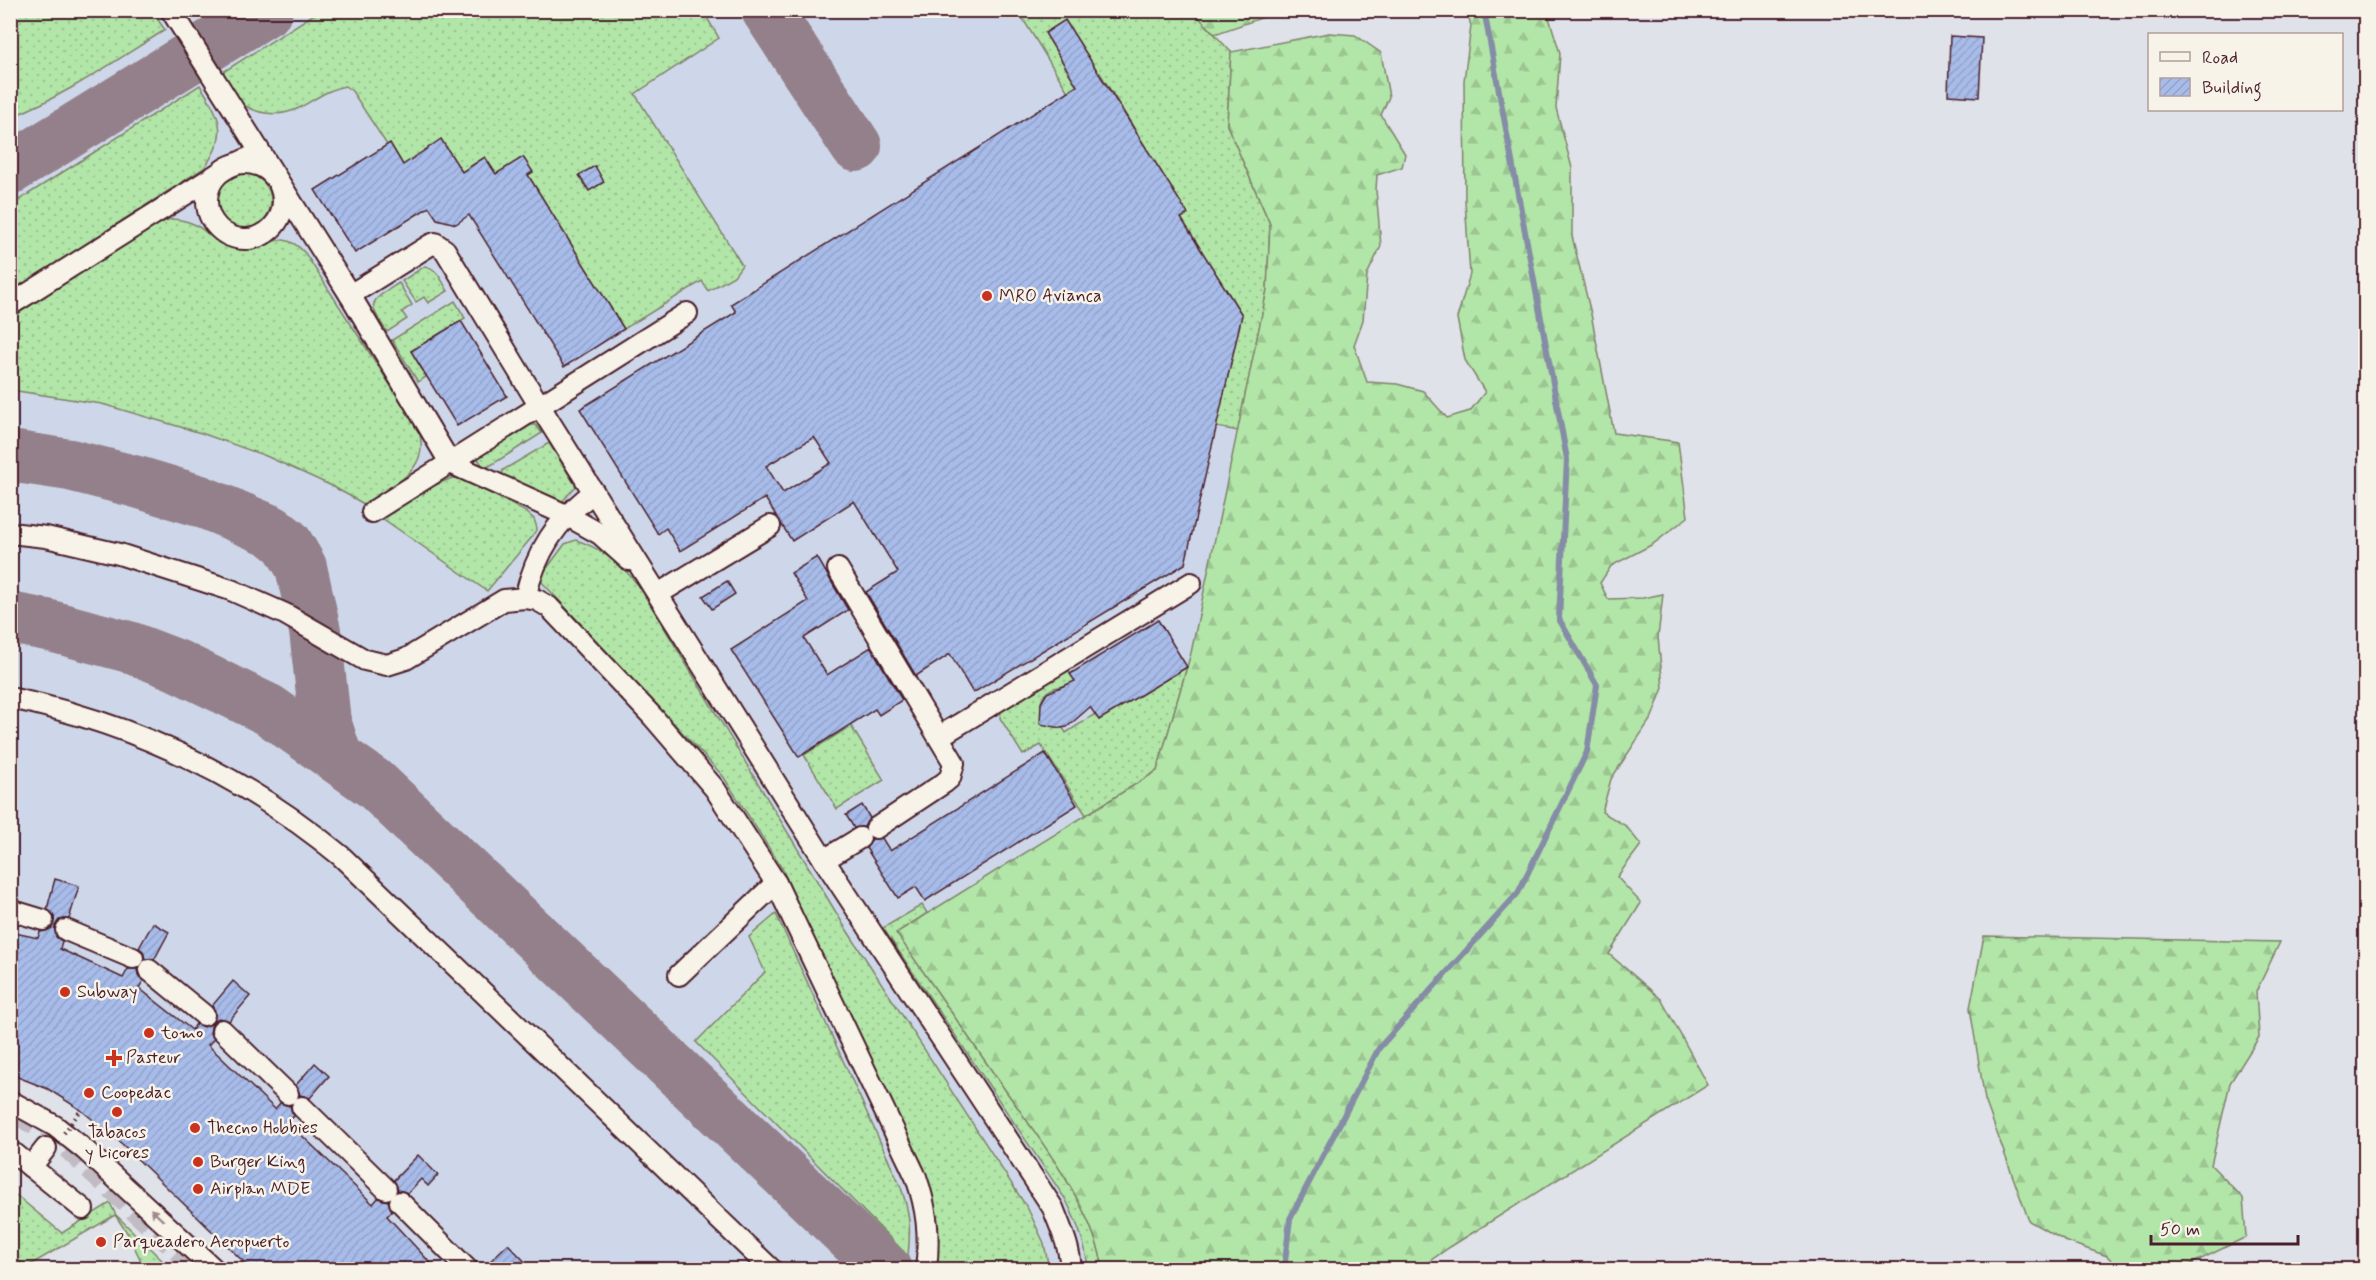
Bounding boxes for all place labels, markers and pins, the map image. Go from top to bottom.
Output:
place label: MRO Avianca [999,284,1102,308]
marker: MRO Avianca [980,289,994,303]
place label: Subway [77,980,138,1004]
marker: Subway [58,985,72,999]
place label: tomo [160,1021,203,1045]
marker: tomo [142,1026,156,1040]
place label: Pasteur [126,1046,182,1070]
marker: Pasteur [107,1051,121,1065]
place label: Coopedac [101,1081,171,1105]
marker: Coopedac [82,1086,96,1100]
marker: Tabacos y Licores [110,1105,124,1119]
place label: Thecno Hobbies [207,1116,318,1140]
place label: Tabacos y Licores [85,1120,149,1165]
marker: Thecno Hobbies [188,1121,202,1135]
place label: Burger King [210,1150,305,1175]
marker: Burger King [191,1155,205,1169]
place label: Airplan MDE [210,1177,311,1201]
marker: Airplan MDE [191,1182,205,1196]
place label: Parqueadero Aeropuerto [113,1230,289,1254]
marker: Parqueadero Aeropuerto [94,1235,108,1249]

